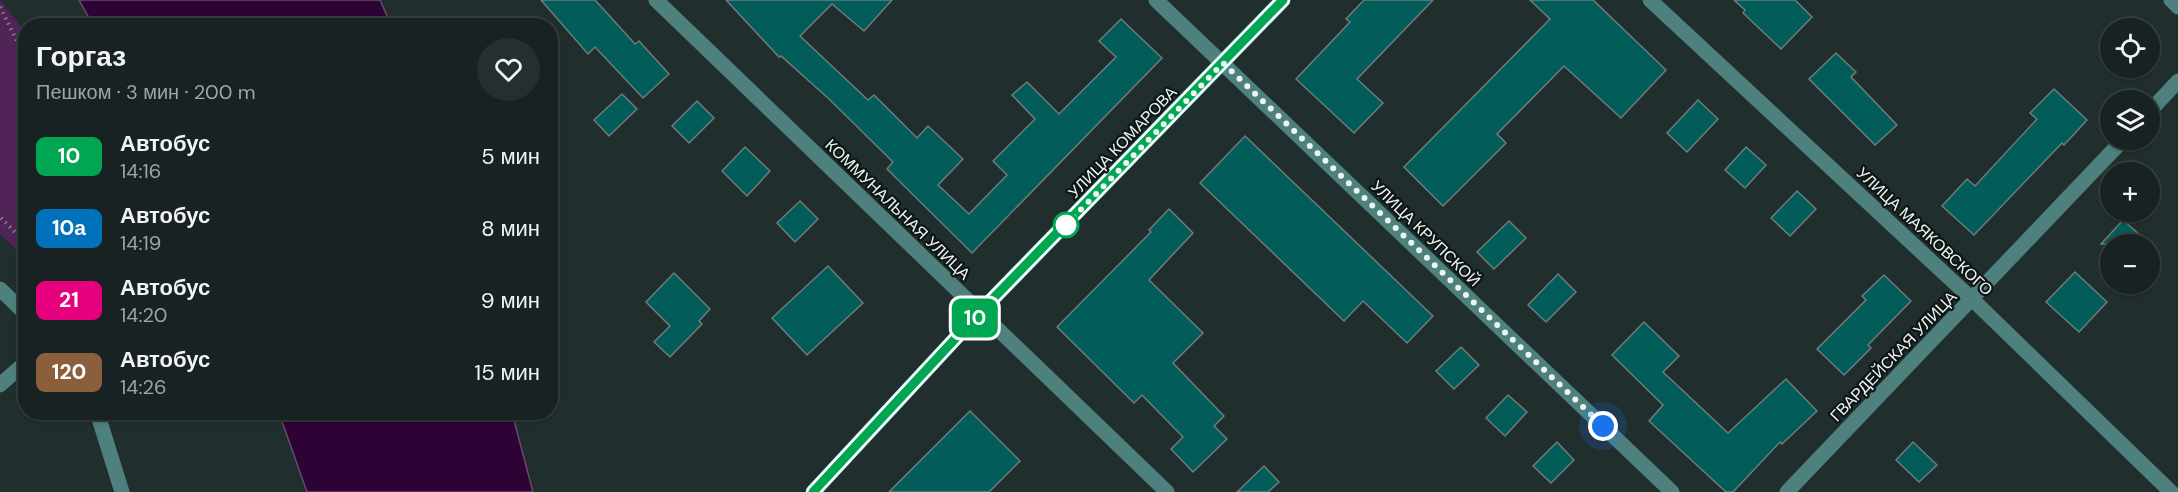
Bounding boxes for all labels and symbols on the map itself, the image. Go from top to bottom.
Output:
street label: УЛИЦА КОМАРОВА [1064,82,1181,203]
street label: КОММУНАЛЬНАЯ УЛИЦА [821,134,975,285]
street label: УЛИЦА МАЯКОВСКОГО [1852,163,1997,300]
street label: УЛИЦА КРУПСКОЙ [1366,176,1485,291]
unlabelled marker [1053,212,1079,238]
street label: ГВАРДЕЙСКАЯ УЛИЦА [1826,286,1961,426]
line badge: 10 [948,298,1002,338]
your location [1588,411,1618,441]

